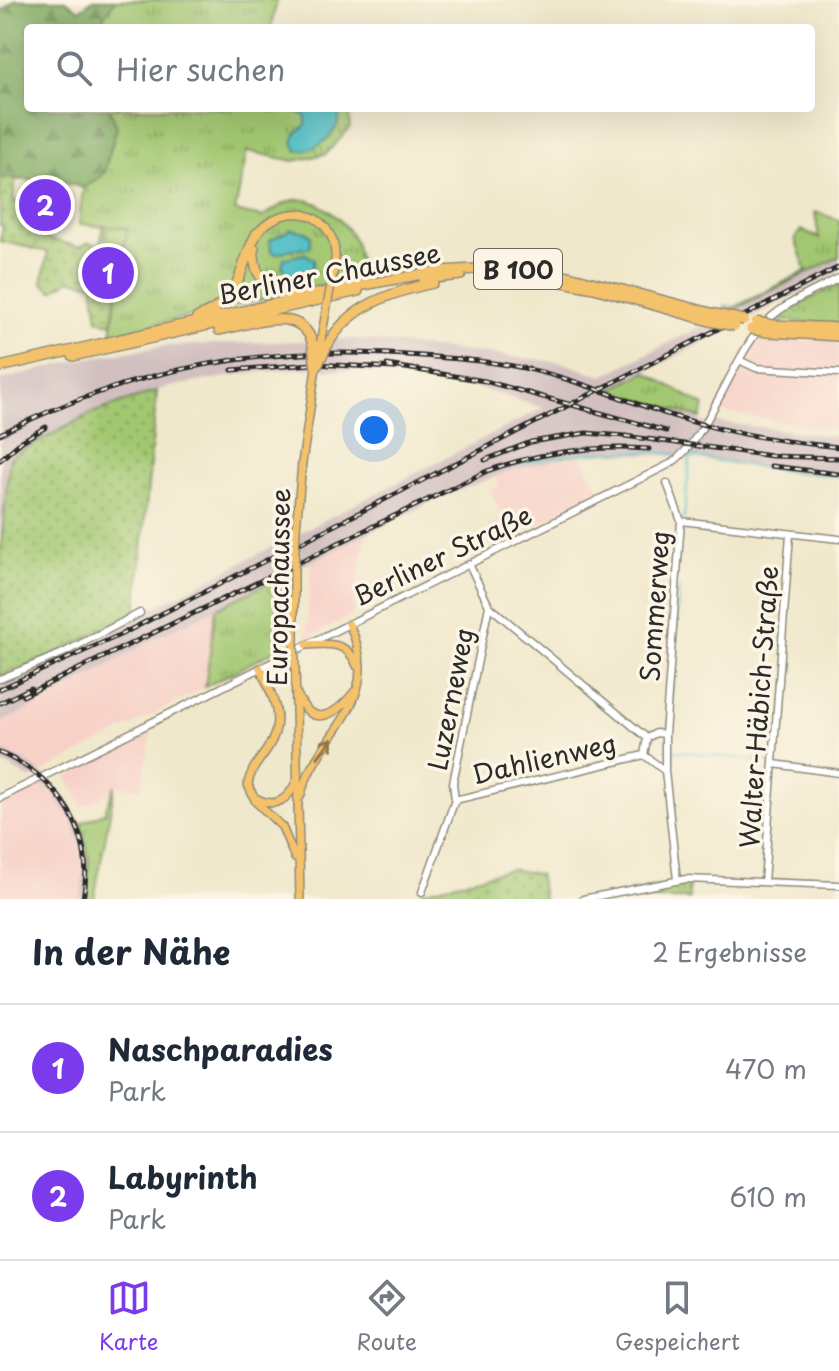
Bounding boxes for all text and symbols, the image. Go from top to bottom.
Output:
search box [24,24,815,112]
icon: search [52,46,96,90]
text: Hier suchen [116,46,285,91]
pin: 2 [19,175,71,235]
street label: Berliner Chaussee [214,232,444,314]
pin: 1 [82,243,134,303]
road number: B 100 [474,249,562,289]
your location [354,410,394,450]
street label: Europachaussee [257,488,299,686]
street label: Berliner Straße [346,495,538,615]
street label: Sommerweg [629,529,679,683]
street label: Walter-Häbich-Straße [729,564,787,850]
street label: Luzerneweg [417,624,483,774]
street label: Dahlienweg [468,722,620,794]
one-way arrow [316,737,333,759]
text: In der Nähe [32,925,230,977]
text: 2 Ergebnisse [652,932,807,971]
text: Naschparadies [108,1026,333,1071]
text: 1 [52,1049,64,1088]
text: 470 m [725,1049,807,1088]
text: Park [108,1071,166,1110]
text: Labyrinth [108,1154,258,1199]
text: 2 [49,1177,67,1216]
text: 610 m [730,1177,807,1216]
text: Park [108,1199,166,1238]
tab: Karte [99,1276,159,1357]
tab: Route [357,1276,417,1357]
tab: Gespeichert [615,1276,740,1357]

